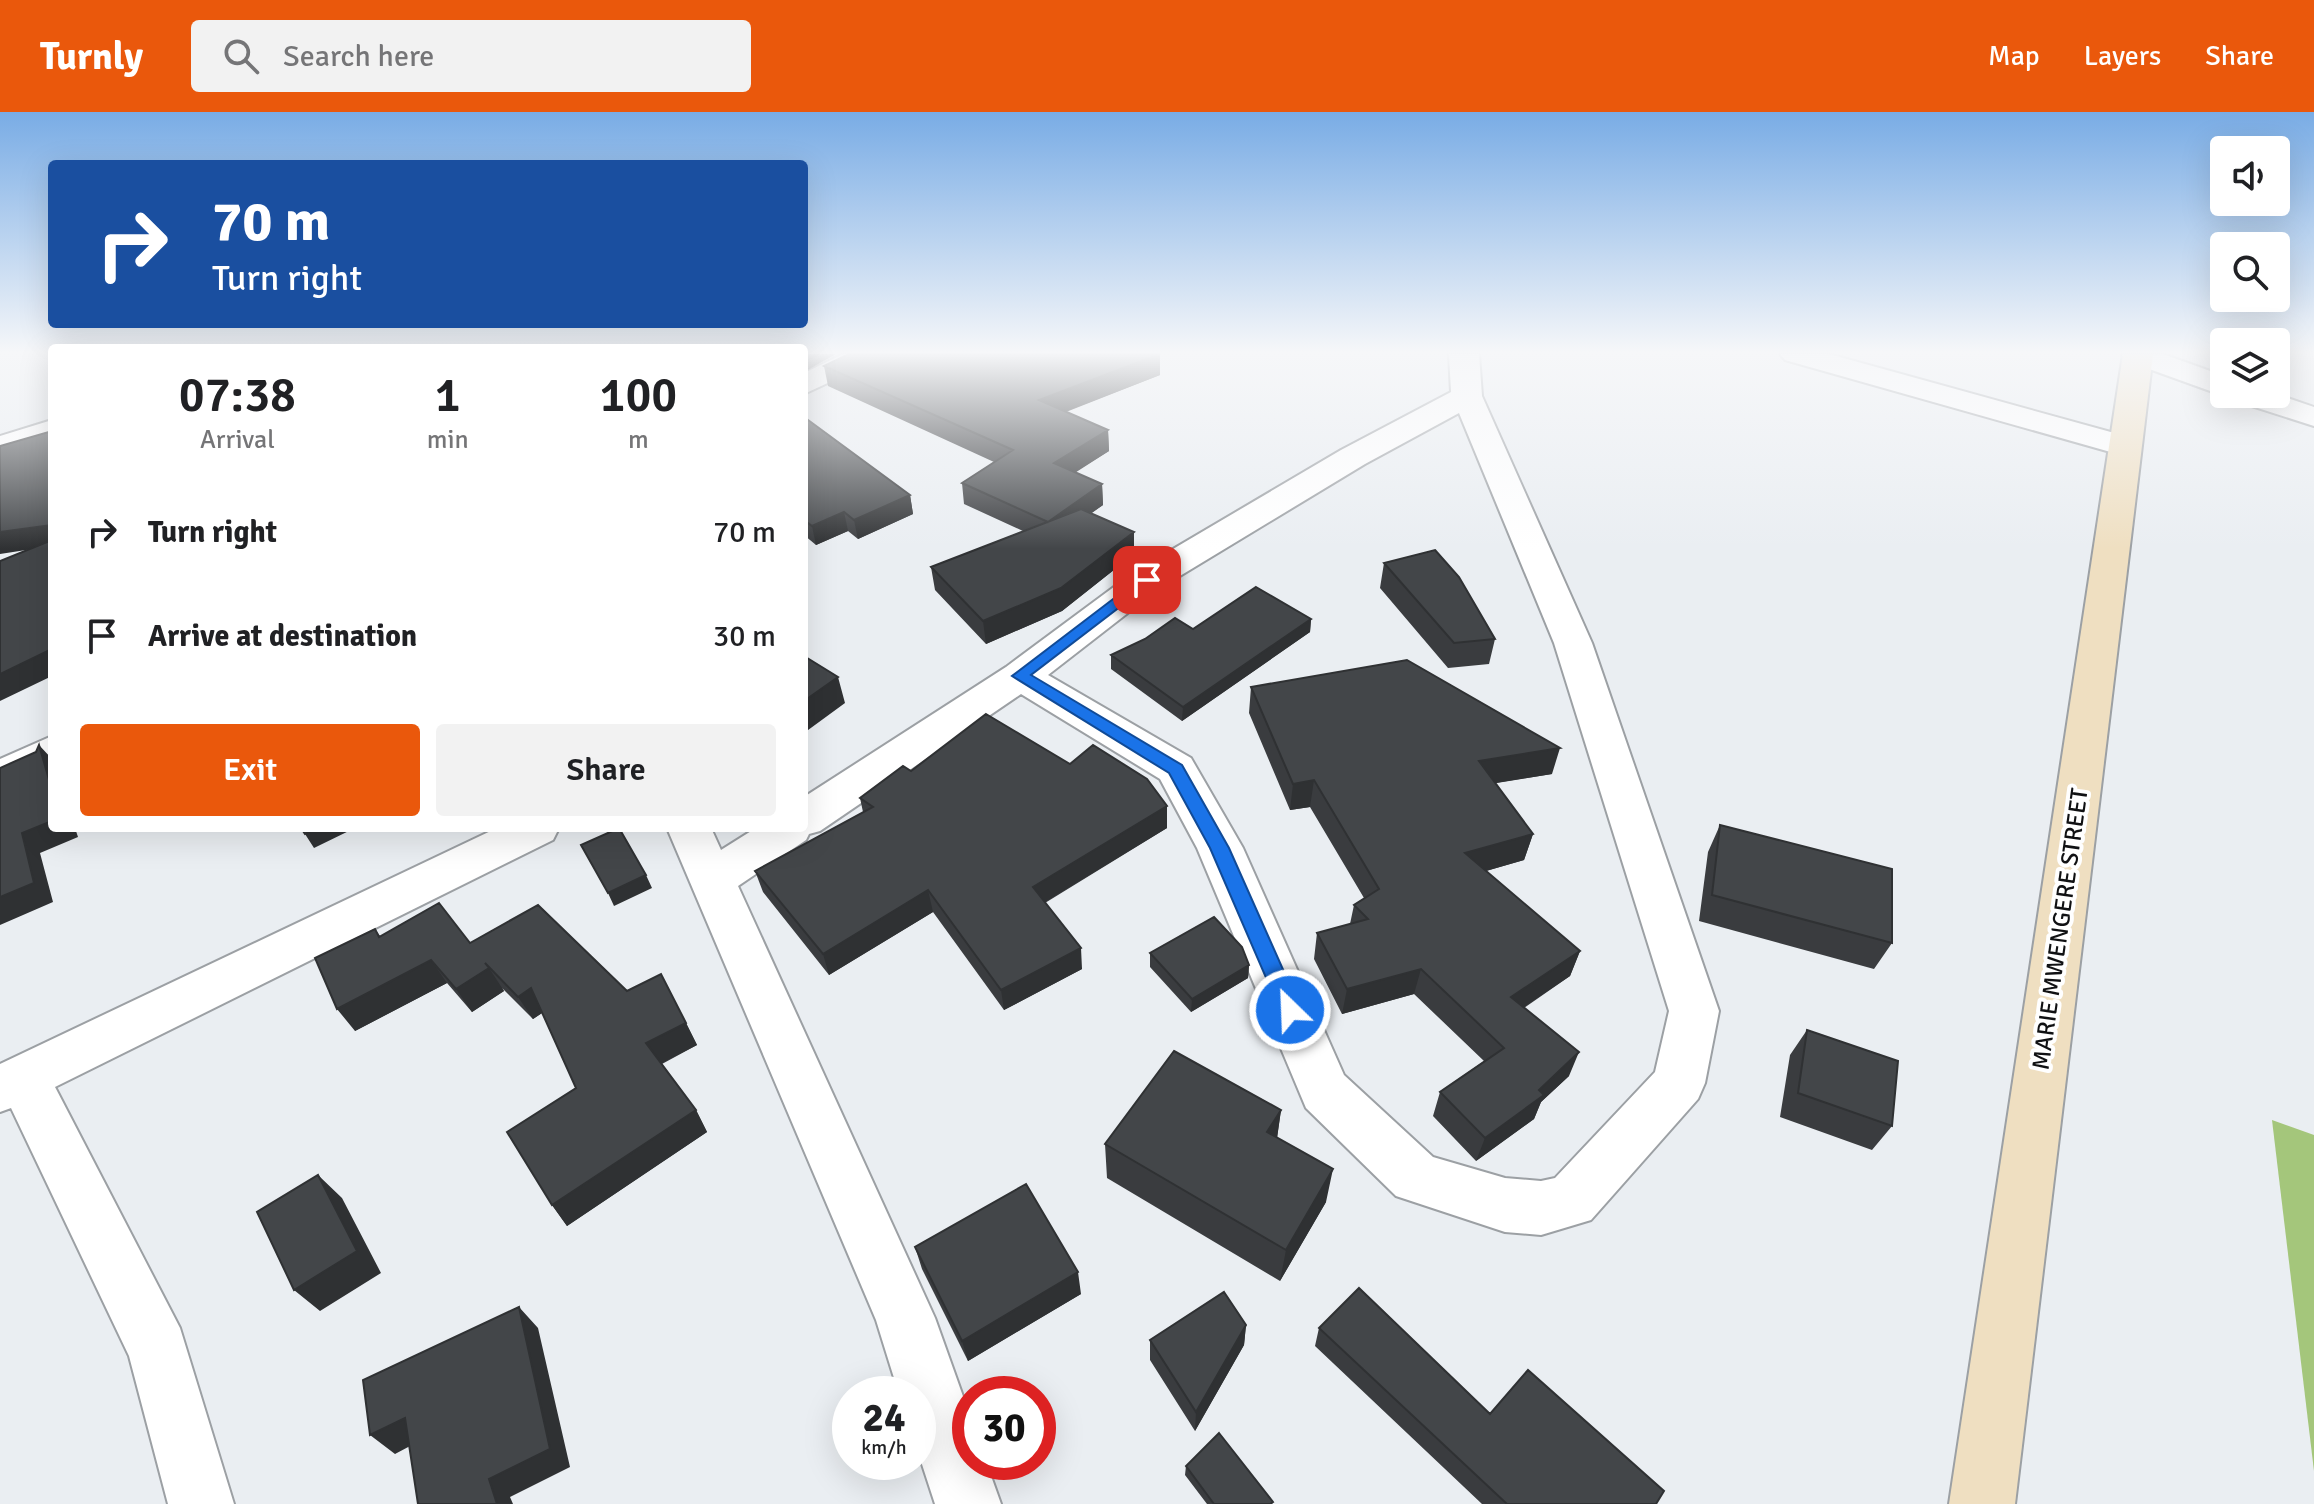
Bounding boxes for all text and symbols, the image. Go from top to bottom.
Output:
search box [191,20,751,92]
text: Turnly [40,33,143,80]
icon: search [219,34,263,78]
text: Search here [283,38,434,75]
text: Map [1988,39,2040,73]
text: Layers [2084,39,2161,73]
text: Share [2205,39,2274,73]
map controls [2210,136,2290,408]
button: sound [2210,136,2290,216]
text: 70 m [212,187,330,256]
icon: right [80,192,184,296]
button: search [2210,232,2290,312]
text: Turn right [212,256,362,301]
button: layers [2210,328,2290,408]
text: 07:38 [179,366,296,425]
text: 1 [435,366,461,425]
text: 100 [599,366,677,425]
text: Arrival [200,424,275,456]
text: min [427,424,469,456]
text: m [628,424,649,456]
icon: right [80,510,124,554]
text: Turn right [148,514,277,551]
text: 70 m [713,514,776,551]
pin [1113,546,1181,614]
icon: arrive [1125,558,1169,602]
icon: arrive [80,614,124,658]
text: Arrive at destination [148,618,417,655]
text: 30 m [713,618,776,655]
button: Exit [80,724,420,816]
button: Share [436,724,776,816]
street label: MARIE MWENGERE STREET [2025,786,2095,1072]
position arrow [1248,968,1332,1052]
speed limit sign: 30 [952,1376,1056,1480]
text: 24 [862,1393,906,1443]
text: km/h [861,1435,907,1460]

